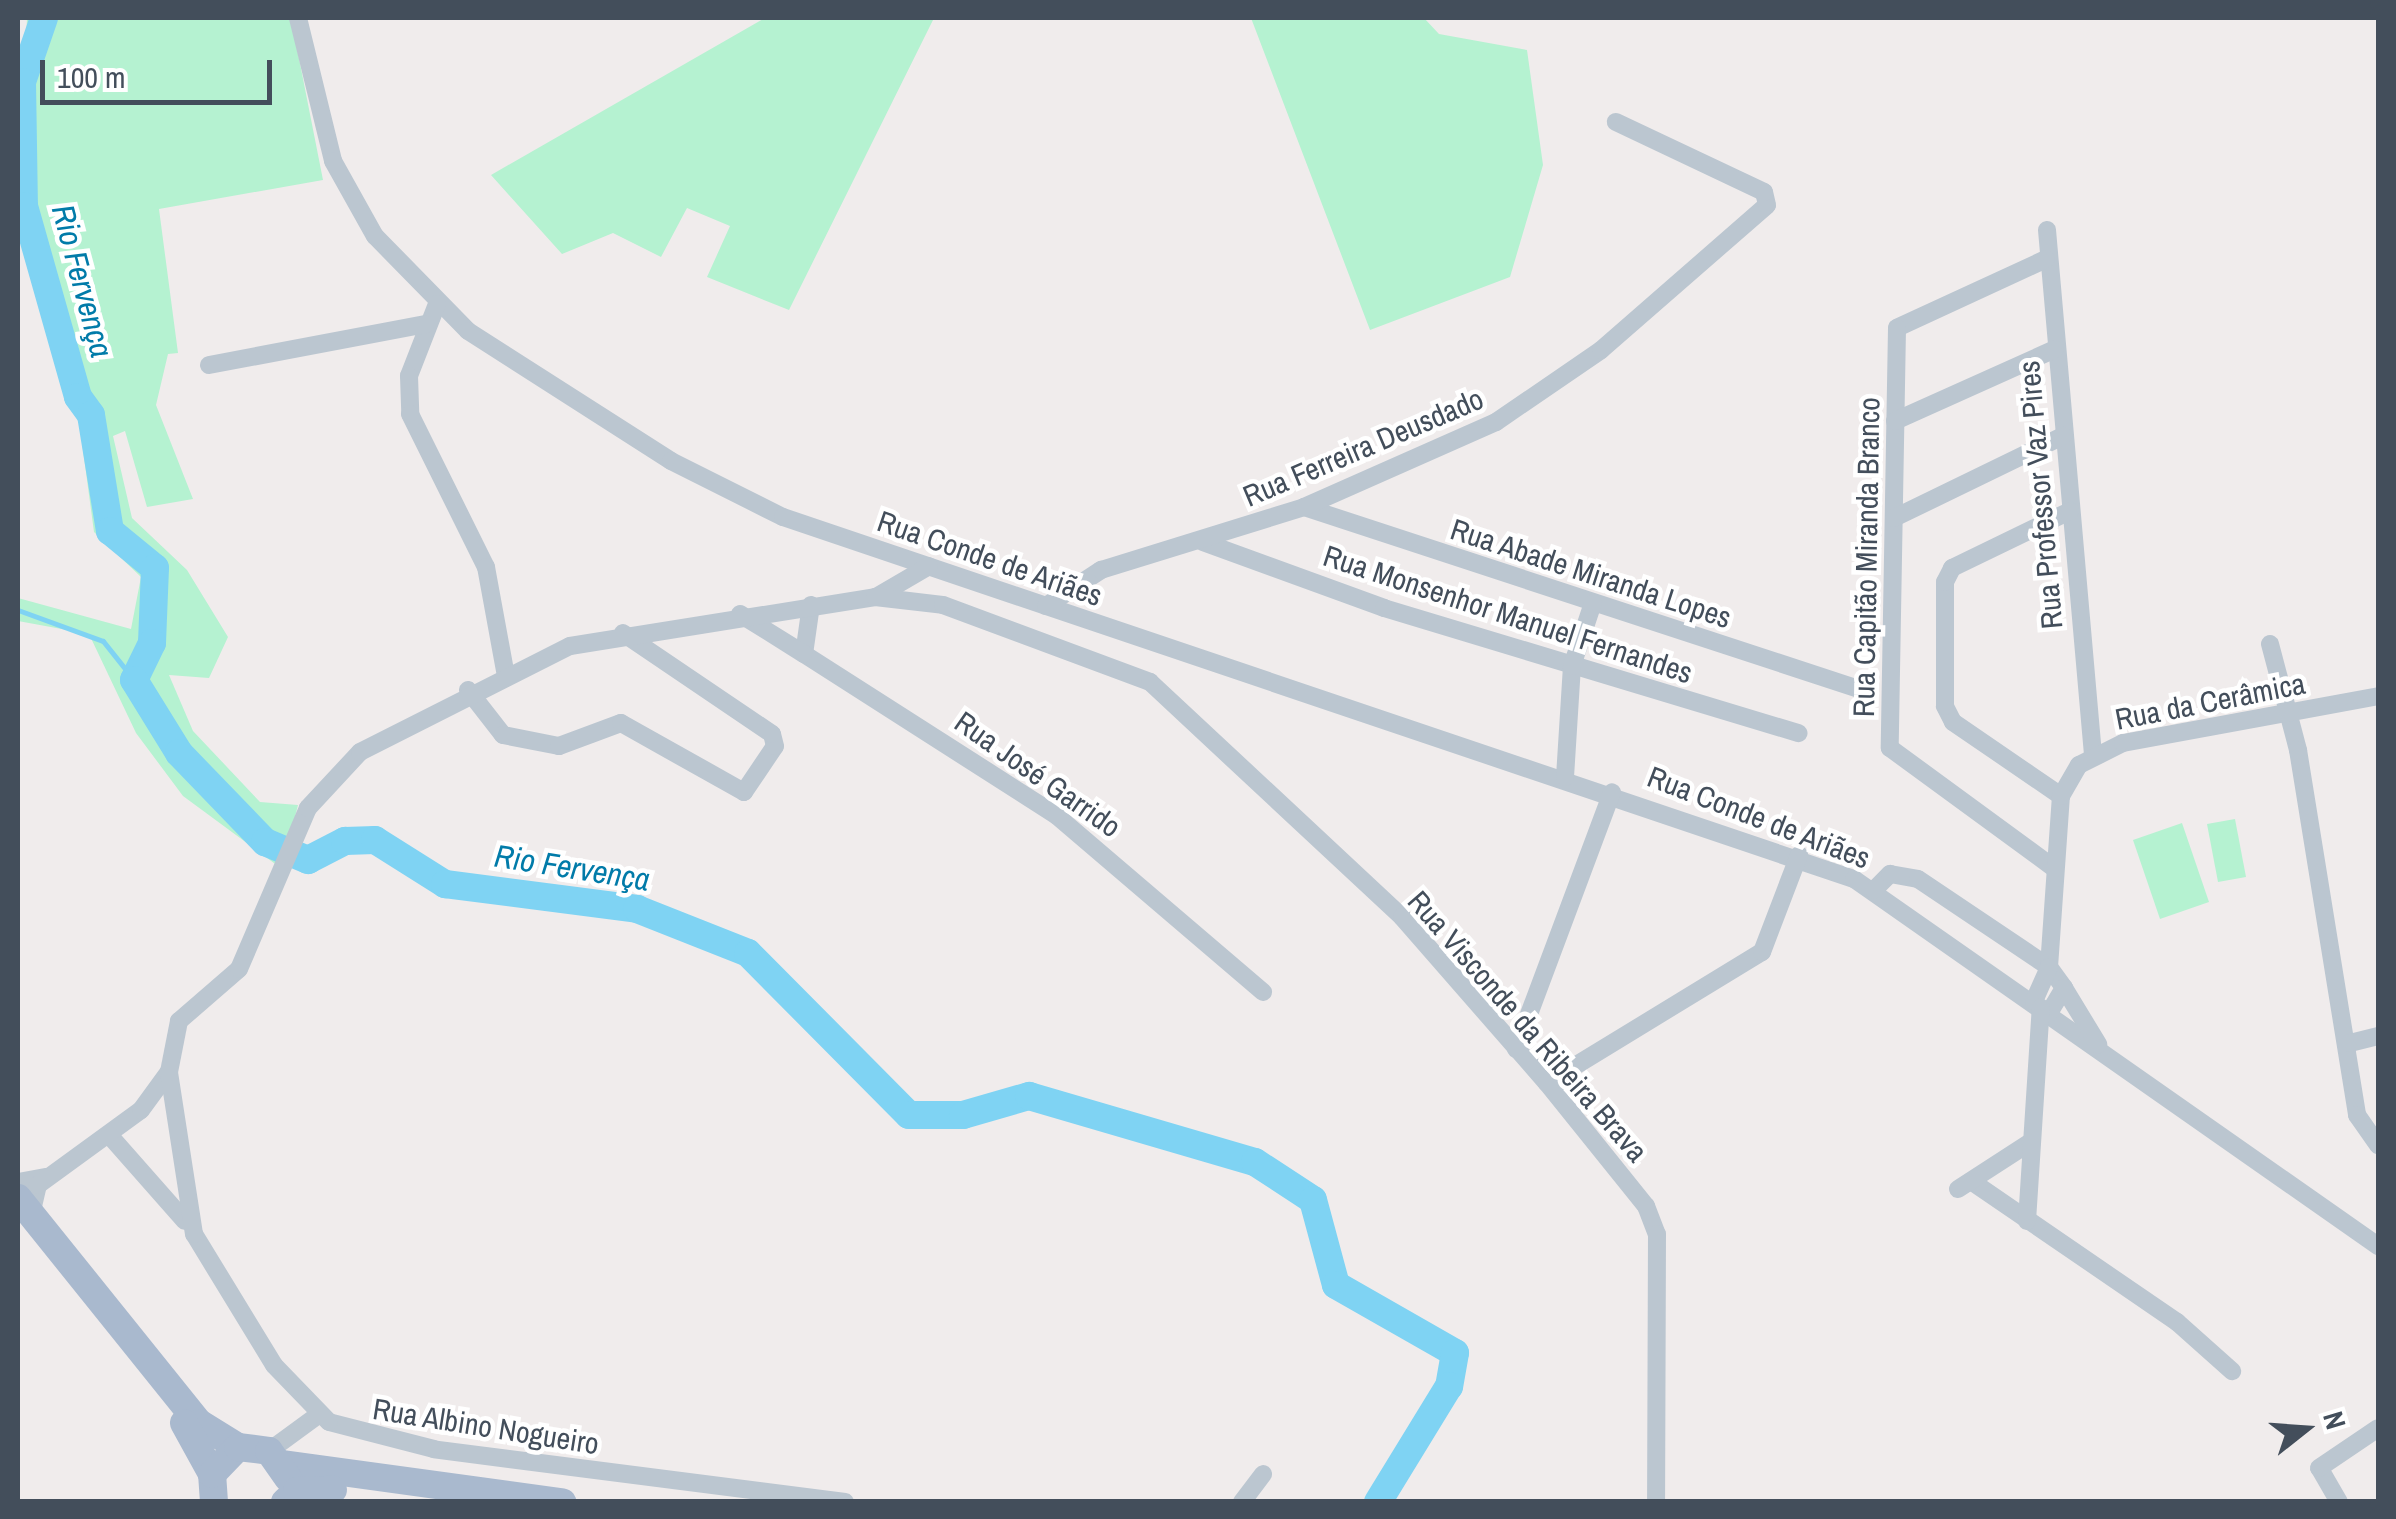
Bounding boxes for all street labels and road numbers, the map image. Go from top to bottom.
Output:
street label: Rua Professor Vaz Pires [2010,359,2070,631]
street label: Rua Ferreira Deusdado [1238,380,1488,514]
street label: Rua Capitão Miranda Branco [1845,397,1887,717]
street label: Rua Conde de Ariães [872,502,1108,614]
street label: Rua Abade Miranda Lopes [1446,510,1736,636]
street label: Rua Monsenhor Manuel Fernandes [1319,537,1697,691]
street label: Rua da Cerâmica [2112,665,2308,737]
street label: Rua José Garrido [948,704,1128,844]
street label: Rua Conde de Ariães [1642,758,1876,876]
street label: Rua Visconde da Ribeira Brava [1401,883,1655,1169]
street label: Rua Albino Nogueiro [370,1390,602,1462]

